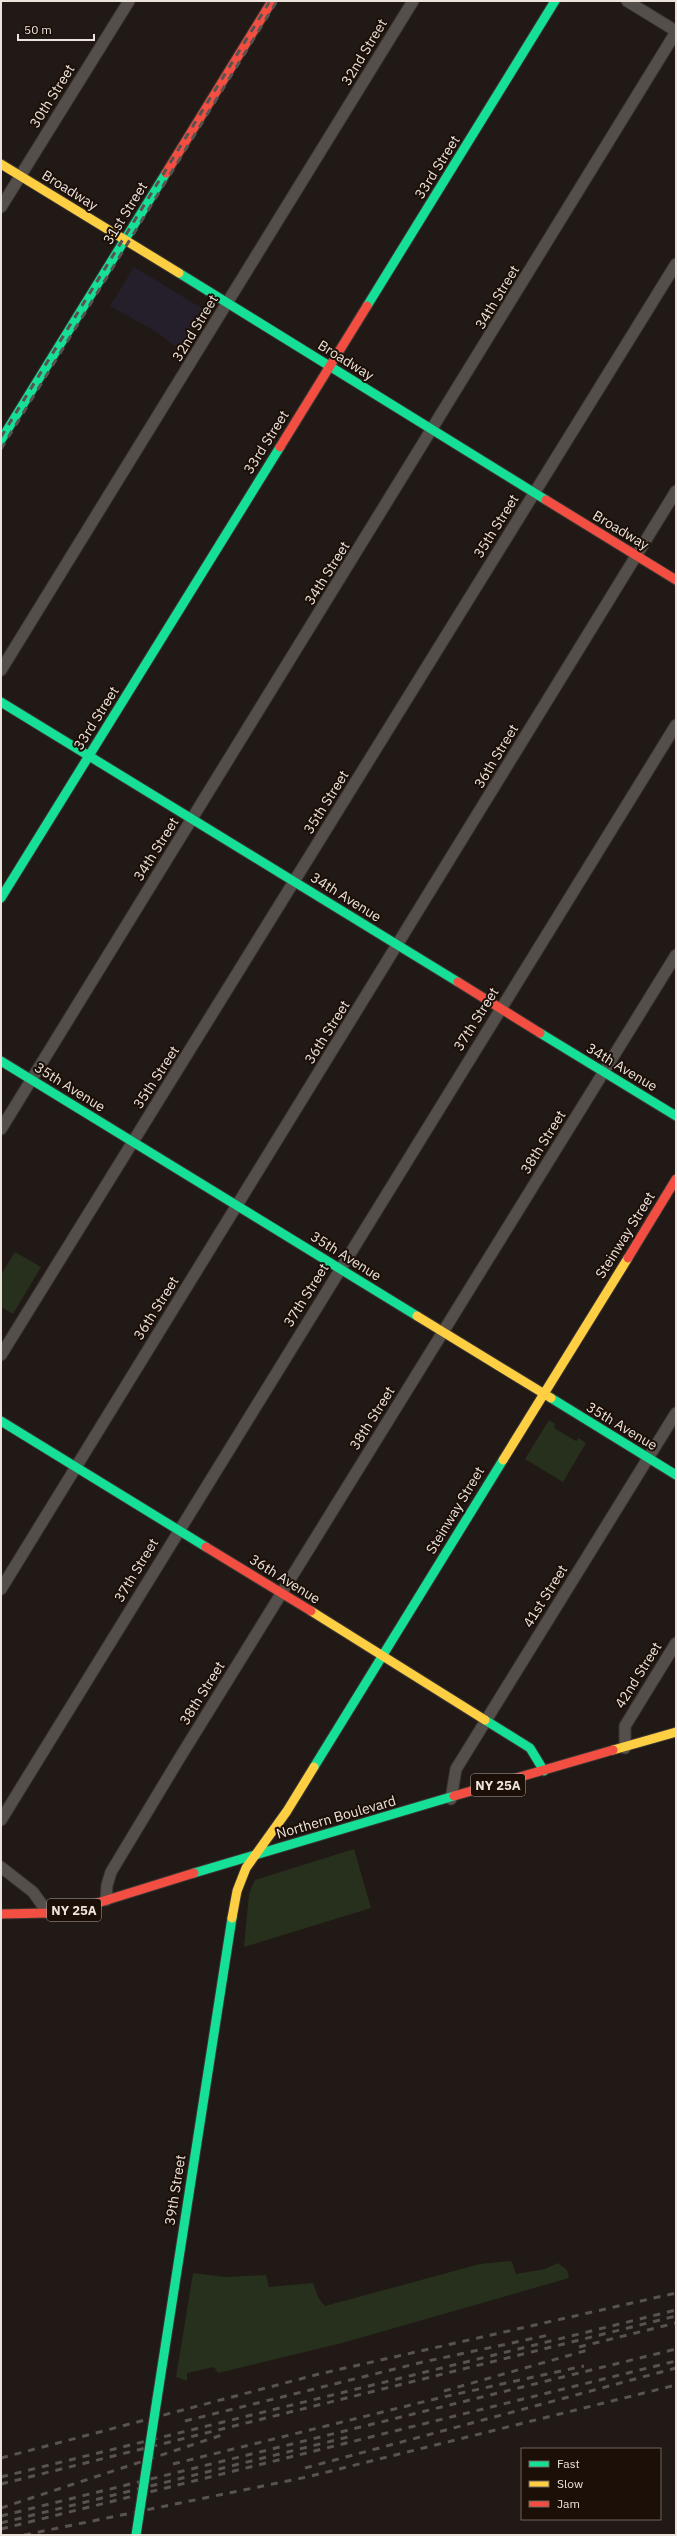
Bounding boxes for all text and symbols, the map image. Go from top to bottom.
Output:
street label: 32nd Street [337,15,391,89]
scale bar [18,16,94,42]
text: 50 m [24,22,52,37]
street label: 30th Street [25,61,79,131]
street label: 33rd Street [410,132,464,202]
street label: Broadway [39,166,101,214]
street label: 31st Street [99,178,151,248]
street label: 34th Street [471,262,523,332]
street label: 32nd Street [168,291,222,365]
street label: Broadway [315,336,377,384]
street label: 33rd Street [239,407,293,477]
street label: 35th Street [469,491,523,561]
street label: Broadway [590,506,653,554]
street label: 34th Street [300,538,354,608]
street label: 33rd Street [69,683,123,753]
street label: 36th Street [470,721,522,791]
street label: 35th Street [299,767,353,837]
street label: 34th Street [129,814,183,884]
street label: 34th Avenue [307,868,385,926]
street label: 37th Street [449,984,503,1054]
street label: 36th Street [300,997,354,1067]
street label: 34th Avenue [583,1039,661,1095]
street label: 35th Street [129,1042,183,1112]
street label: 35th Avenue [31,1058,109,1116]
street label: 38th Street [516,1107,570,1177]
street label: Steinway Street [591,1188,659,1282]
street label: 35th Avenue [307,1227,385,1285]
street label: 37th Street [279,1260,333,1330]
street label: 36th Street [129,1273,183,1343]
street label: 38th Street [345,1383,399,1453]
street label: 35th Avenue [583,1398,661,1454]
street label: Steinway Street [422,1463,488,1557]
street label: 37th Street [110,1535,162,1605]
street label: 36th Avenue [246,1550,324,1608]
street label: 41st Street [519,1561,571,1631]
street label: 42nd Street [611,1639,665,1711]
street label: 38th Street [175,1658,229,1728]
road number: NY 25A [471,1774,525,1796]
street label: Northern Boulevard [274,1791,398,1843]
road number: NY 25A [47,1899,101,1921]
street label: 39th Street [161,2153,189,2227]
legend [521,2448,661,2520]
text: Fast [557,2456,580,2471]
text: Slow [557,2476,583,2491]
text: Jam [557,2496,580,2511]

